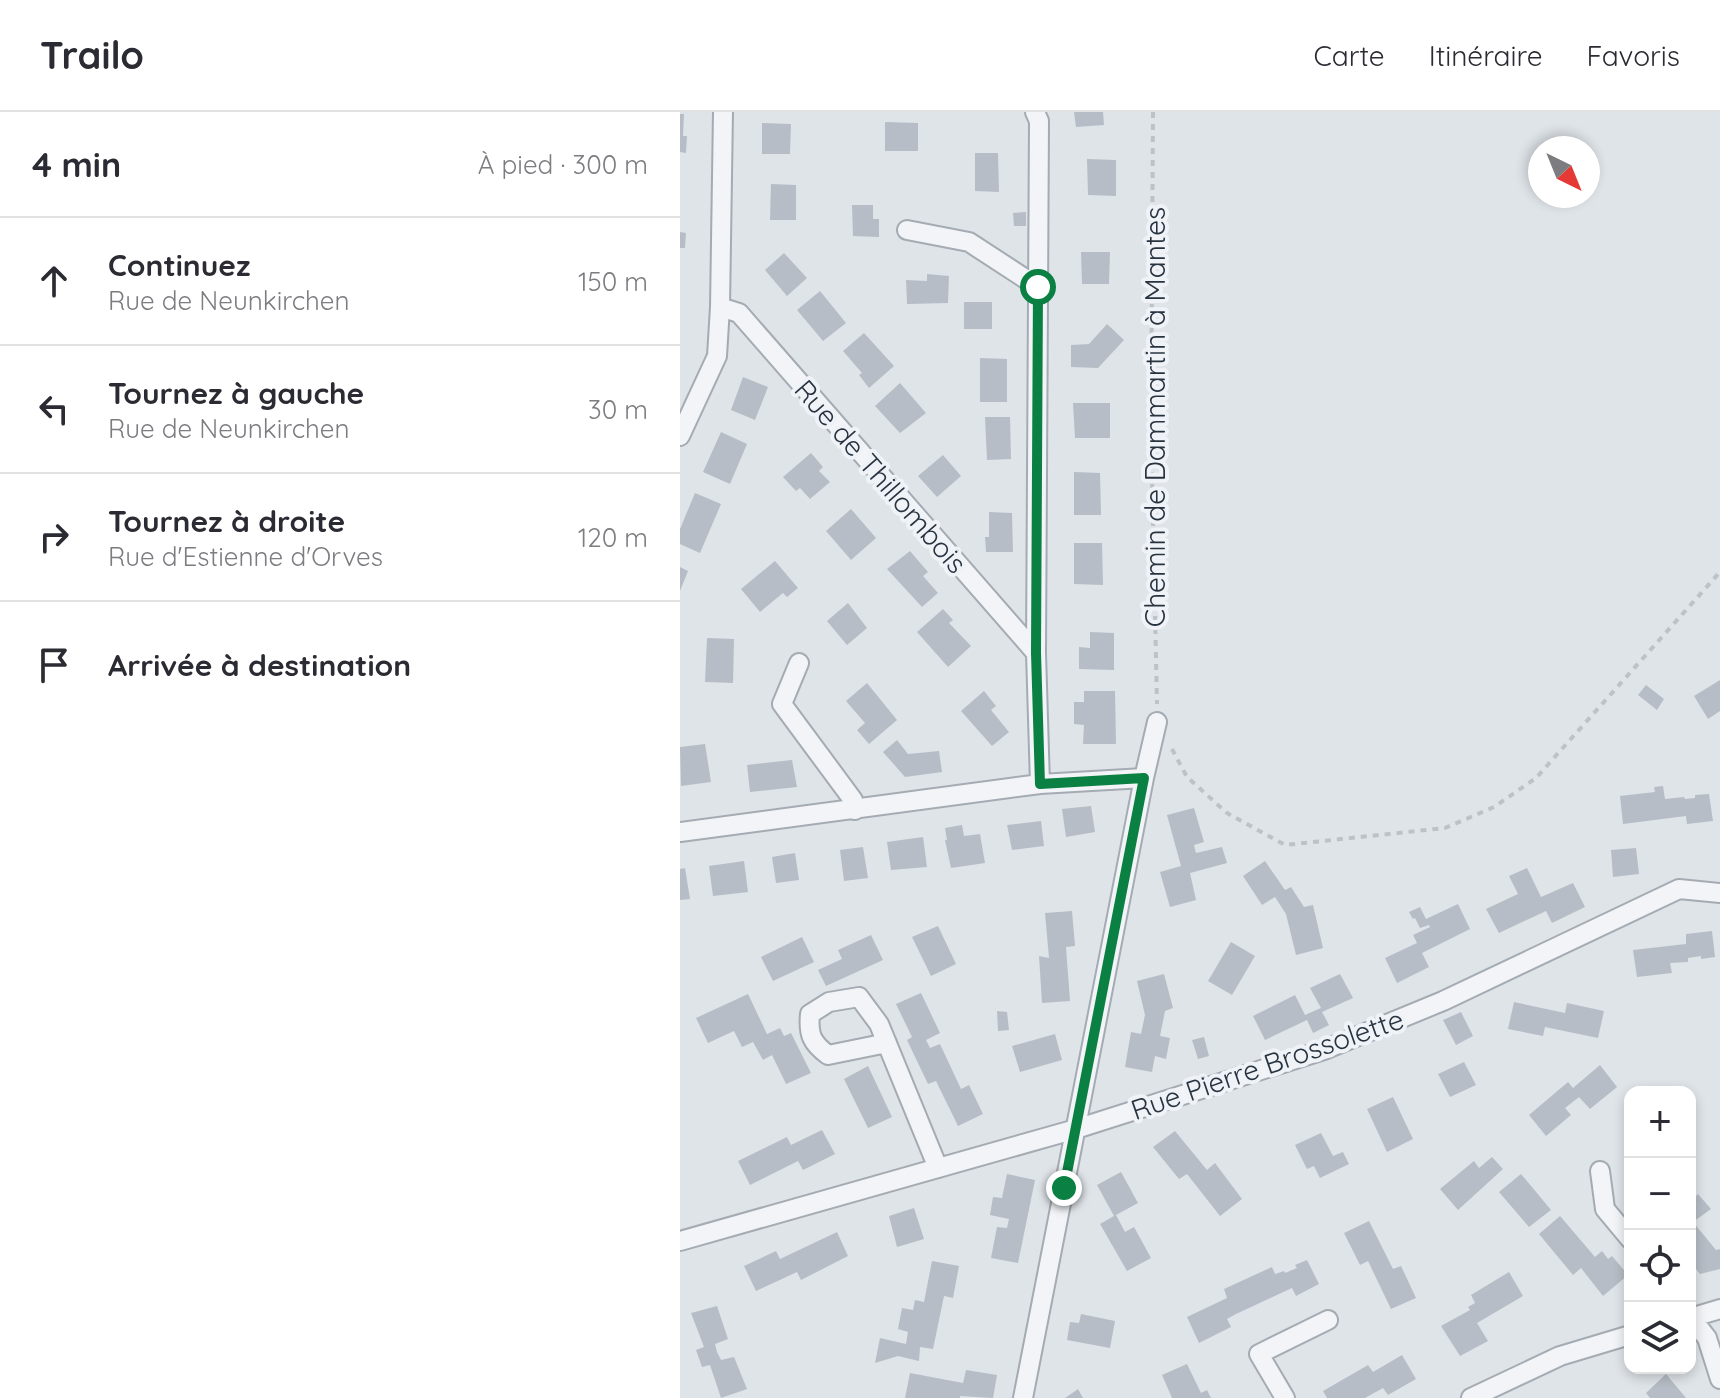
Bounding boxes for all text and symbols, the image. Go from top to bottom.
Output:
text: Trailo [40,31,144,79]
text: Carte [1313,38,1385,73]
text: Itinéraire [1429,38,1543,73]
text: Favoris [1587,38,1680,73]
north arrow [1528,136,1600,208]
text: 4 min [32,143,121,186]
text: À pied · 300 m [478,148,648,181]
street label: Chemin de Dammartin à Mantes [1137,207,1172,627]
text: Continuez [108,246,250,284]
icon: ahead [32,259,76,303]
text: 150 m [578,265,648,298]
route start [1020,269,1056,305]
text: Rue de Neunkirchen [108,284,350,317]
street label: Rue de Thillombois [787,372,975,580]
text: Tournez à gauche [108,374,364,412]
icon: left [32,387,76,431]
text: 30 m [588,393,648,426]
text: Rue de Neunkirchen [108,412,350,445]
text: Tournez à droite [108,502,345,540]
icon: right [32,515,76,559]
text: 120 m [578,521,648,554]
text: Rue d'Estienne d'Orves [108,540,383,573]
icon: arrive [32,643,76,687]
text: Arrivée à destination [108,646,411,684]
street label: Rue Pierre Brossolette [1126,1001,1408,1127]
map controls [1624,1086,1696,1374]
button: + [1624,1086,1696,1158]
button: − [1624,1158,1696,1230]
route end [1046,1170,1082,1206]
button: locate [1624,1230,1696,1302]
button: layers [1624,1302,1696,1374]

